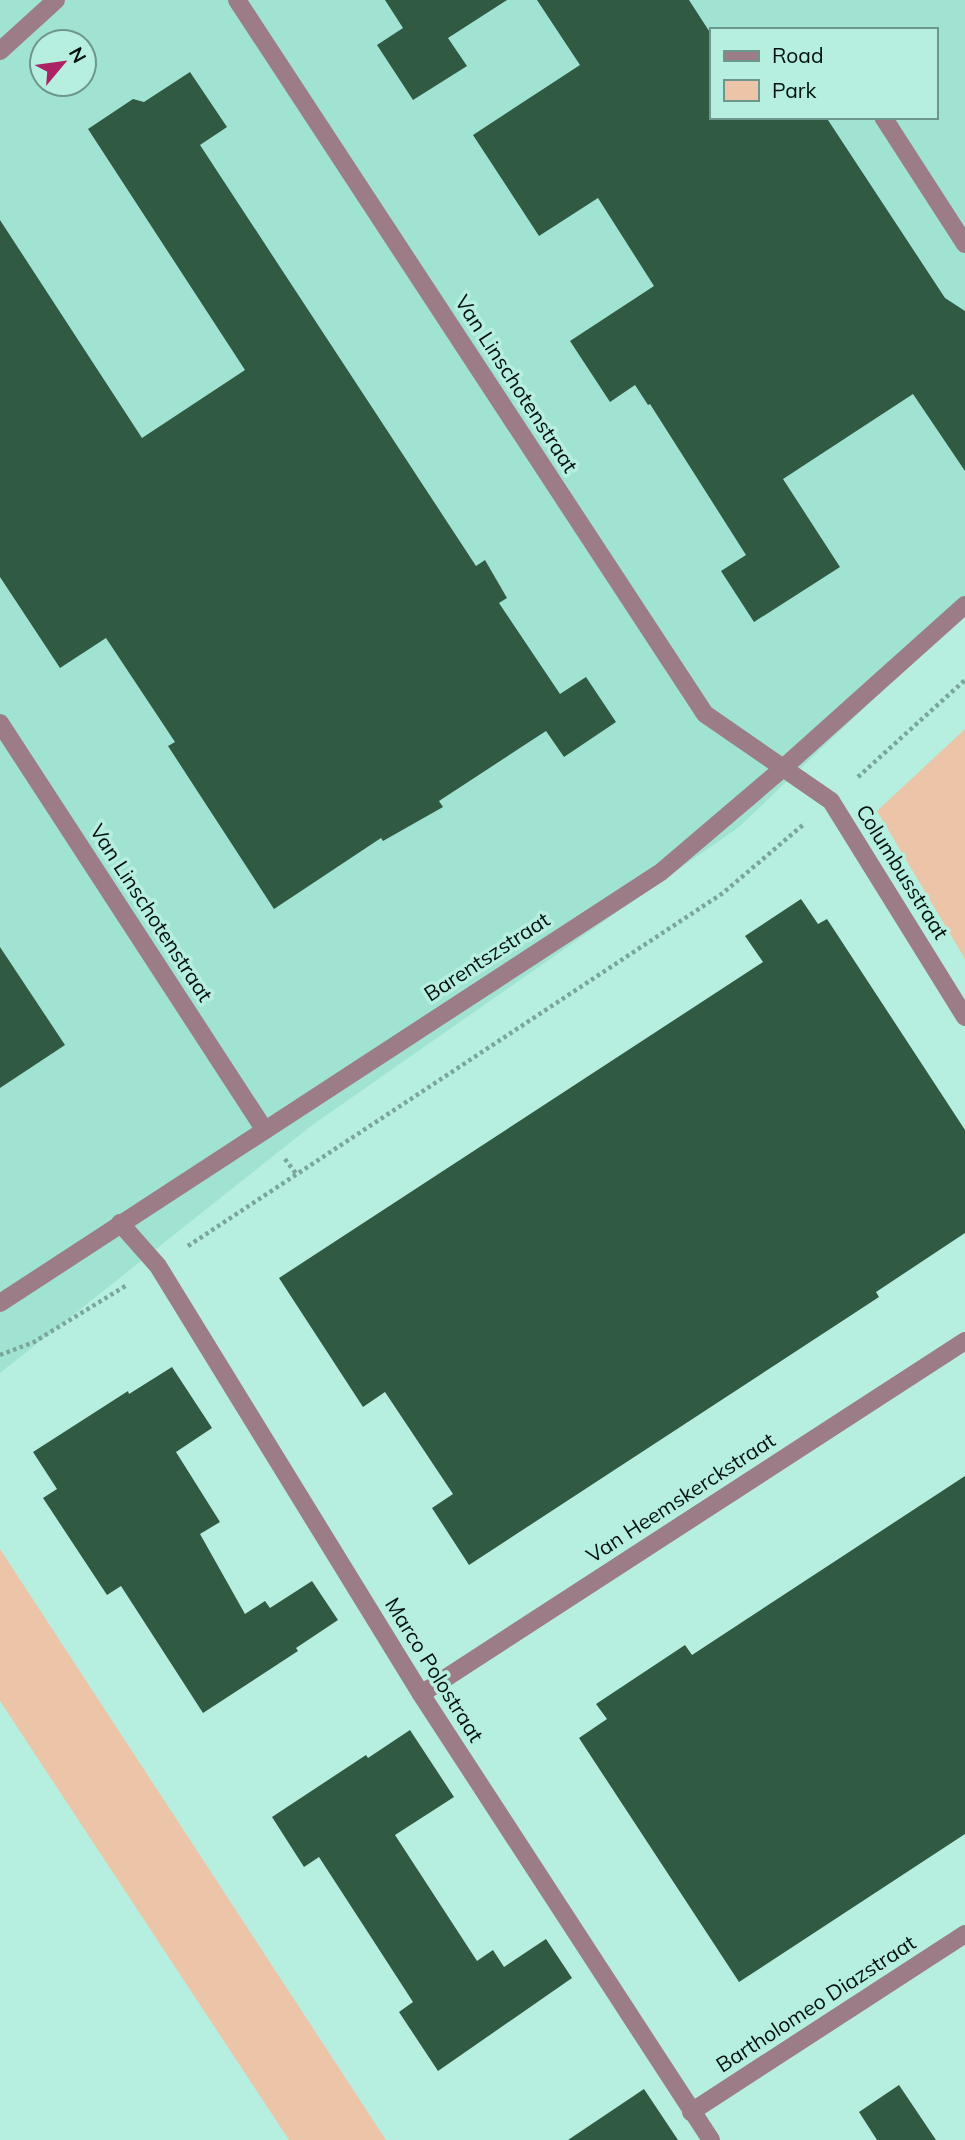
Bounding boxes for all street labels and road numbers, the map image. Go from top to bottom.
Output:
street label: Van Linschotenstraat [450,290,584,477]
street label: Columbusstraat [851,799,955,944]
street label: Van Linschotenstraat [85,819,219,1006]
street label: Barentszstraat [419,906,554,1006]
street label: Van Heemskerckstraat [581,1426,780,1568]
street label: Marco Polostraat [380,1592,490,1747]
street label: Bartholomeo Diazstraat [711,1929,920,2077]

